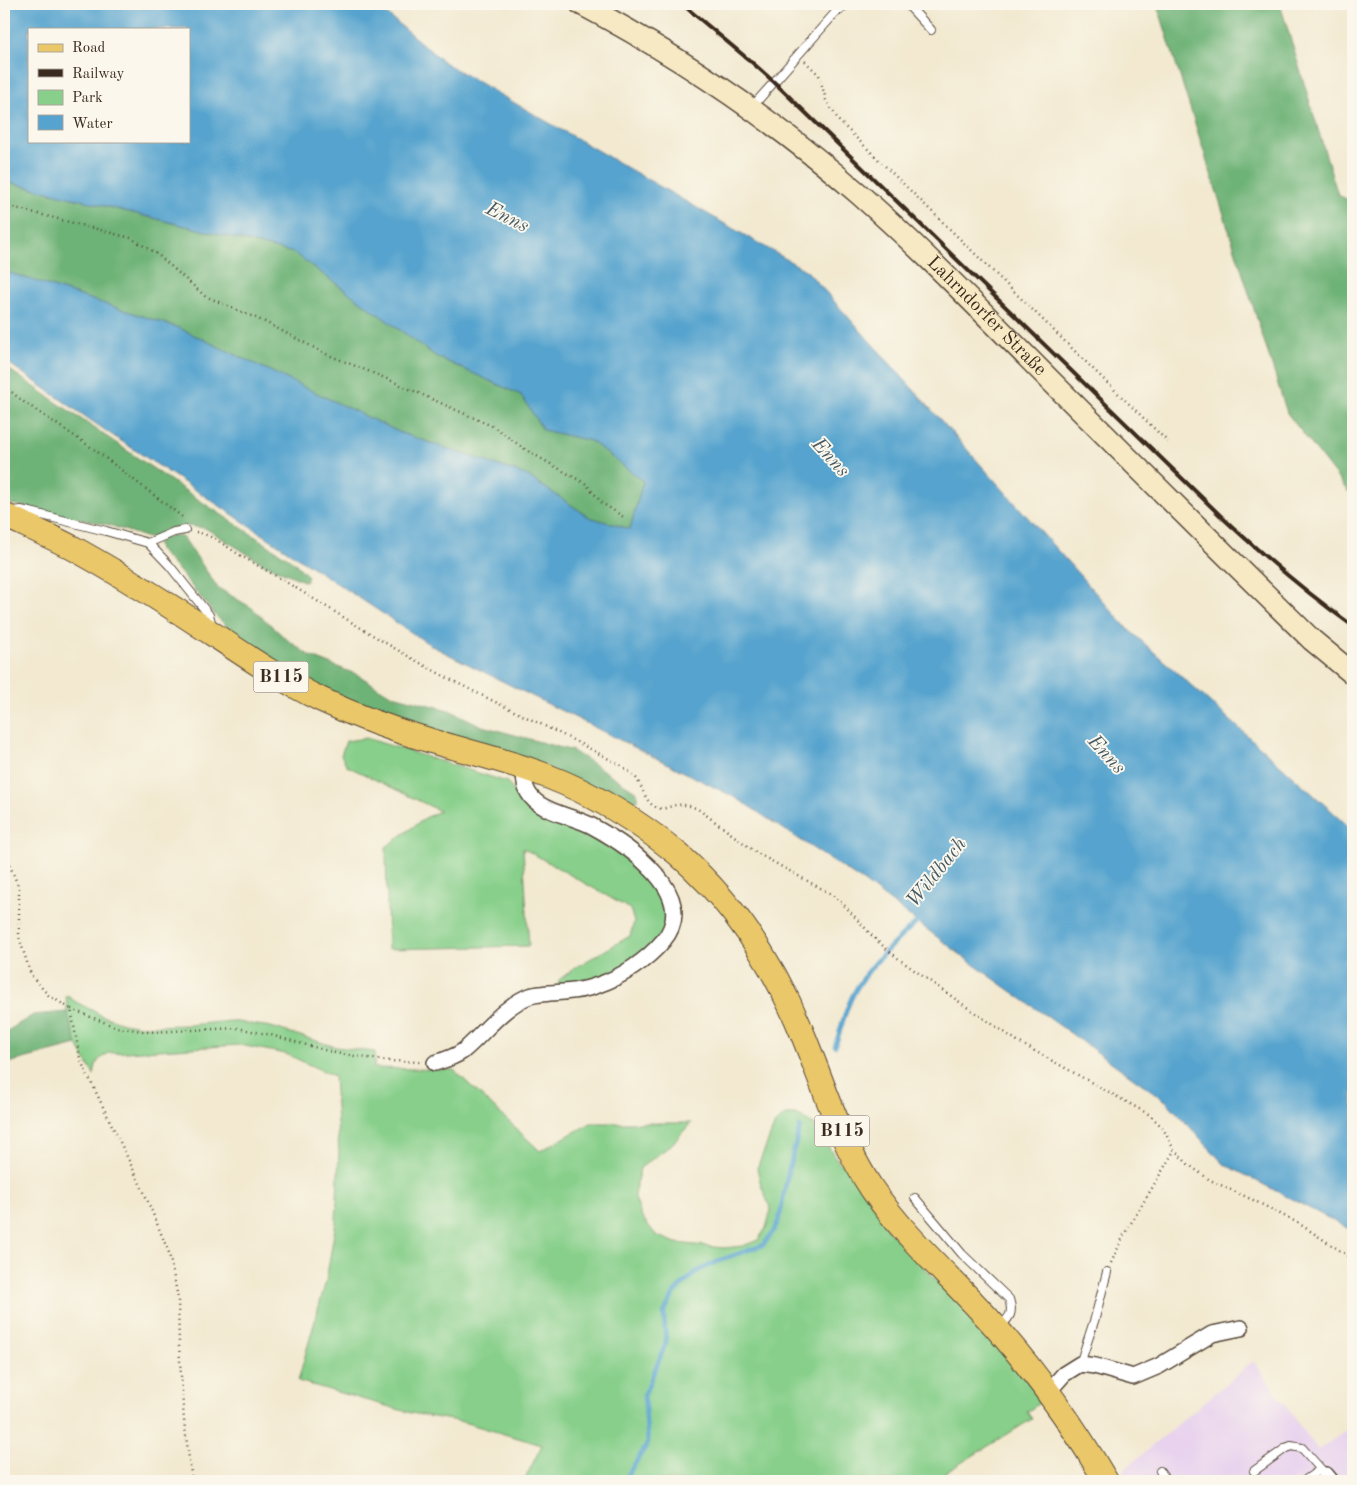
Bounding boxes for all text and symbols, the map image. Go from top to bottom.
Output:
legend [28,28,190,142]
text: Road [72,41,106,56]
text: Railway [72,67,125,82]
text: Park [72,91,103,106]
text: Water [72,117,113,132]
water label: Enns [481,199,532,237]
street label: Lahrndorfer Straße [923,253,1050,380]
water label: Enns [807,434,853,481]
road number: B115 [254,662,308,692]
water label: Enns [1083,731,1129,778]
water label: Wildbach [903,834,971,912]
road number: B115 [814,1116,870,1146]

